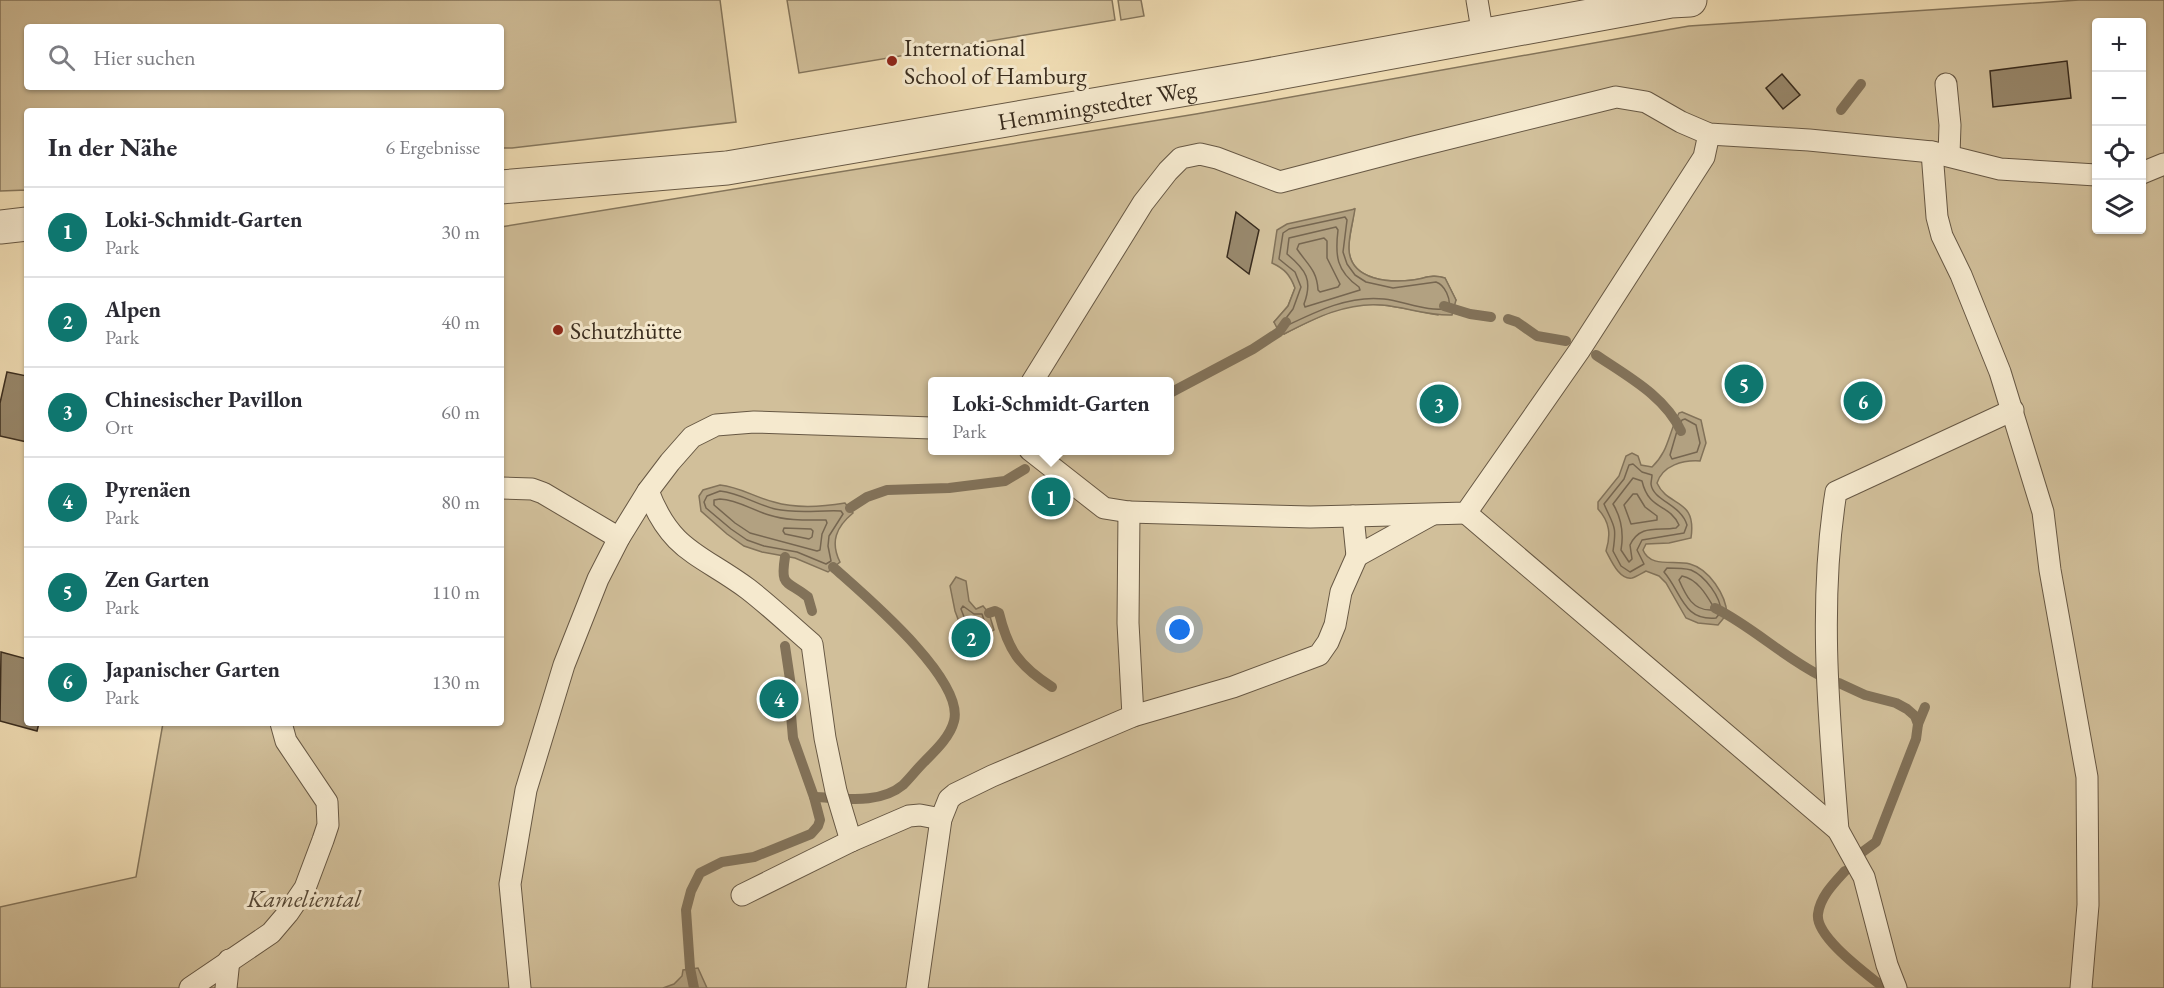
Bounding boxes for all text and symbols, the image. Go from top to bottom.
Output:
map controls [2092,18,2146,234]
button: + [2092,18,2146,72]
search box [24,24,504,90]
place label: International School of Hamburg [904,32,1087,91]
icon: search [45,41,78,74]
text: Hier suchen [93,43,196,72]
marker: International School of Hamburg [885,54,899,68]
street label: Hemmingstedter Weg [995,72,1199,137]
button: − [2092,72,2146,126]
button: locate [2092,126,2146,180]
text: In der Nähe [48,130,177,164]
text: 6 Ergebnisse [385,134,480,160]
button: layers [2092,180,2146,234]
text: Loki-Schmidt-Garten [105,205,302,234]
text: 1 [62,219,73,245]
text: 30 m [441,219,480,245]
text: Park [105,234,139,260]
text: Alpen [105,295,161,324]
text: 2 [62,309,73,335]
text: 40 m [441,309,480,335]
place label: Schutzhütte [570,315,682,346]
marker: Schutzhütte [551,323,565,337]
text: Park [105,324,139,350]
pin: 5 [1724,362,1764,406]
popup [928,377,1174,455]
pin: 6 [1844,378,1882,424]
pin: 3 [1420,382,1458,426]
text: Chinesischer Pavillon [105,385,303,414]
text: Loki-Schmidt-Garten [952,389,1150,418]
text: 3 [62,399,73,425]
text: 60 m [441,399,480,425]
text: Ort [105,414,133,440]
text: Park [952,418,986,444]
pin: 1 [1032,474,1070,520]
text: Pyrenäen [105,475,191,504]
text: 4 [62,489,73,515]
text: 80 m [441,489,480,515]
text: Park [105,504,139,530]
text: Zen Garten [105,565,209,594]
text: 5 [62,579,73,605]
text: 110 m [432,579,480,605]
text: Park [105,594,139,620]
your location [1165,615,1194,644]
pin: 2 [952,616,990,660]
text: Japanischer Garten [105,655,280,684]
text: 6 [62,669,73,695]
text: 130 m [432,669,480,695]
pin: 4 [760,676,798,722]
text: Park [105,684,139,710]
park label: Kameliental [246,883,362,914]

